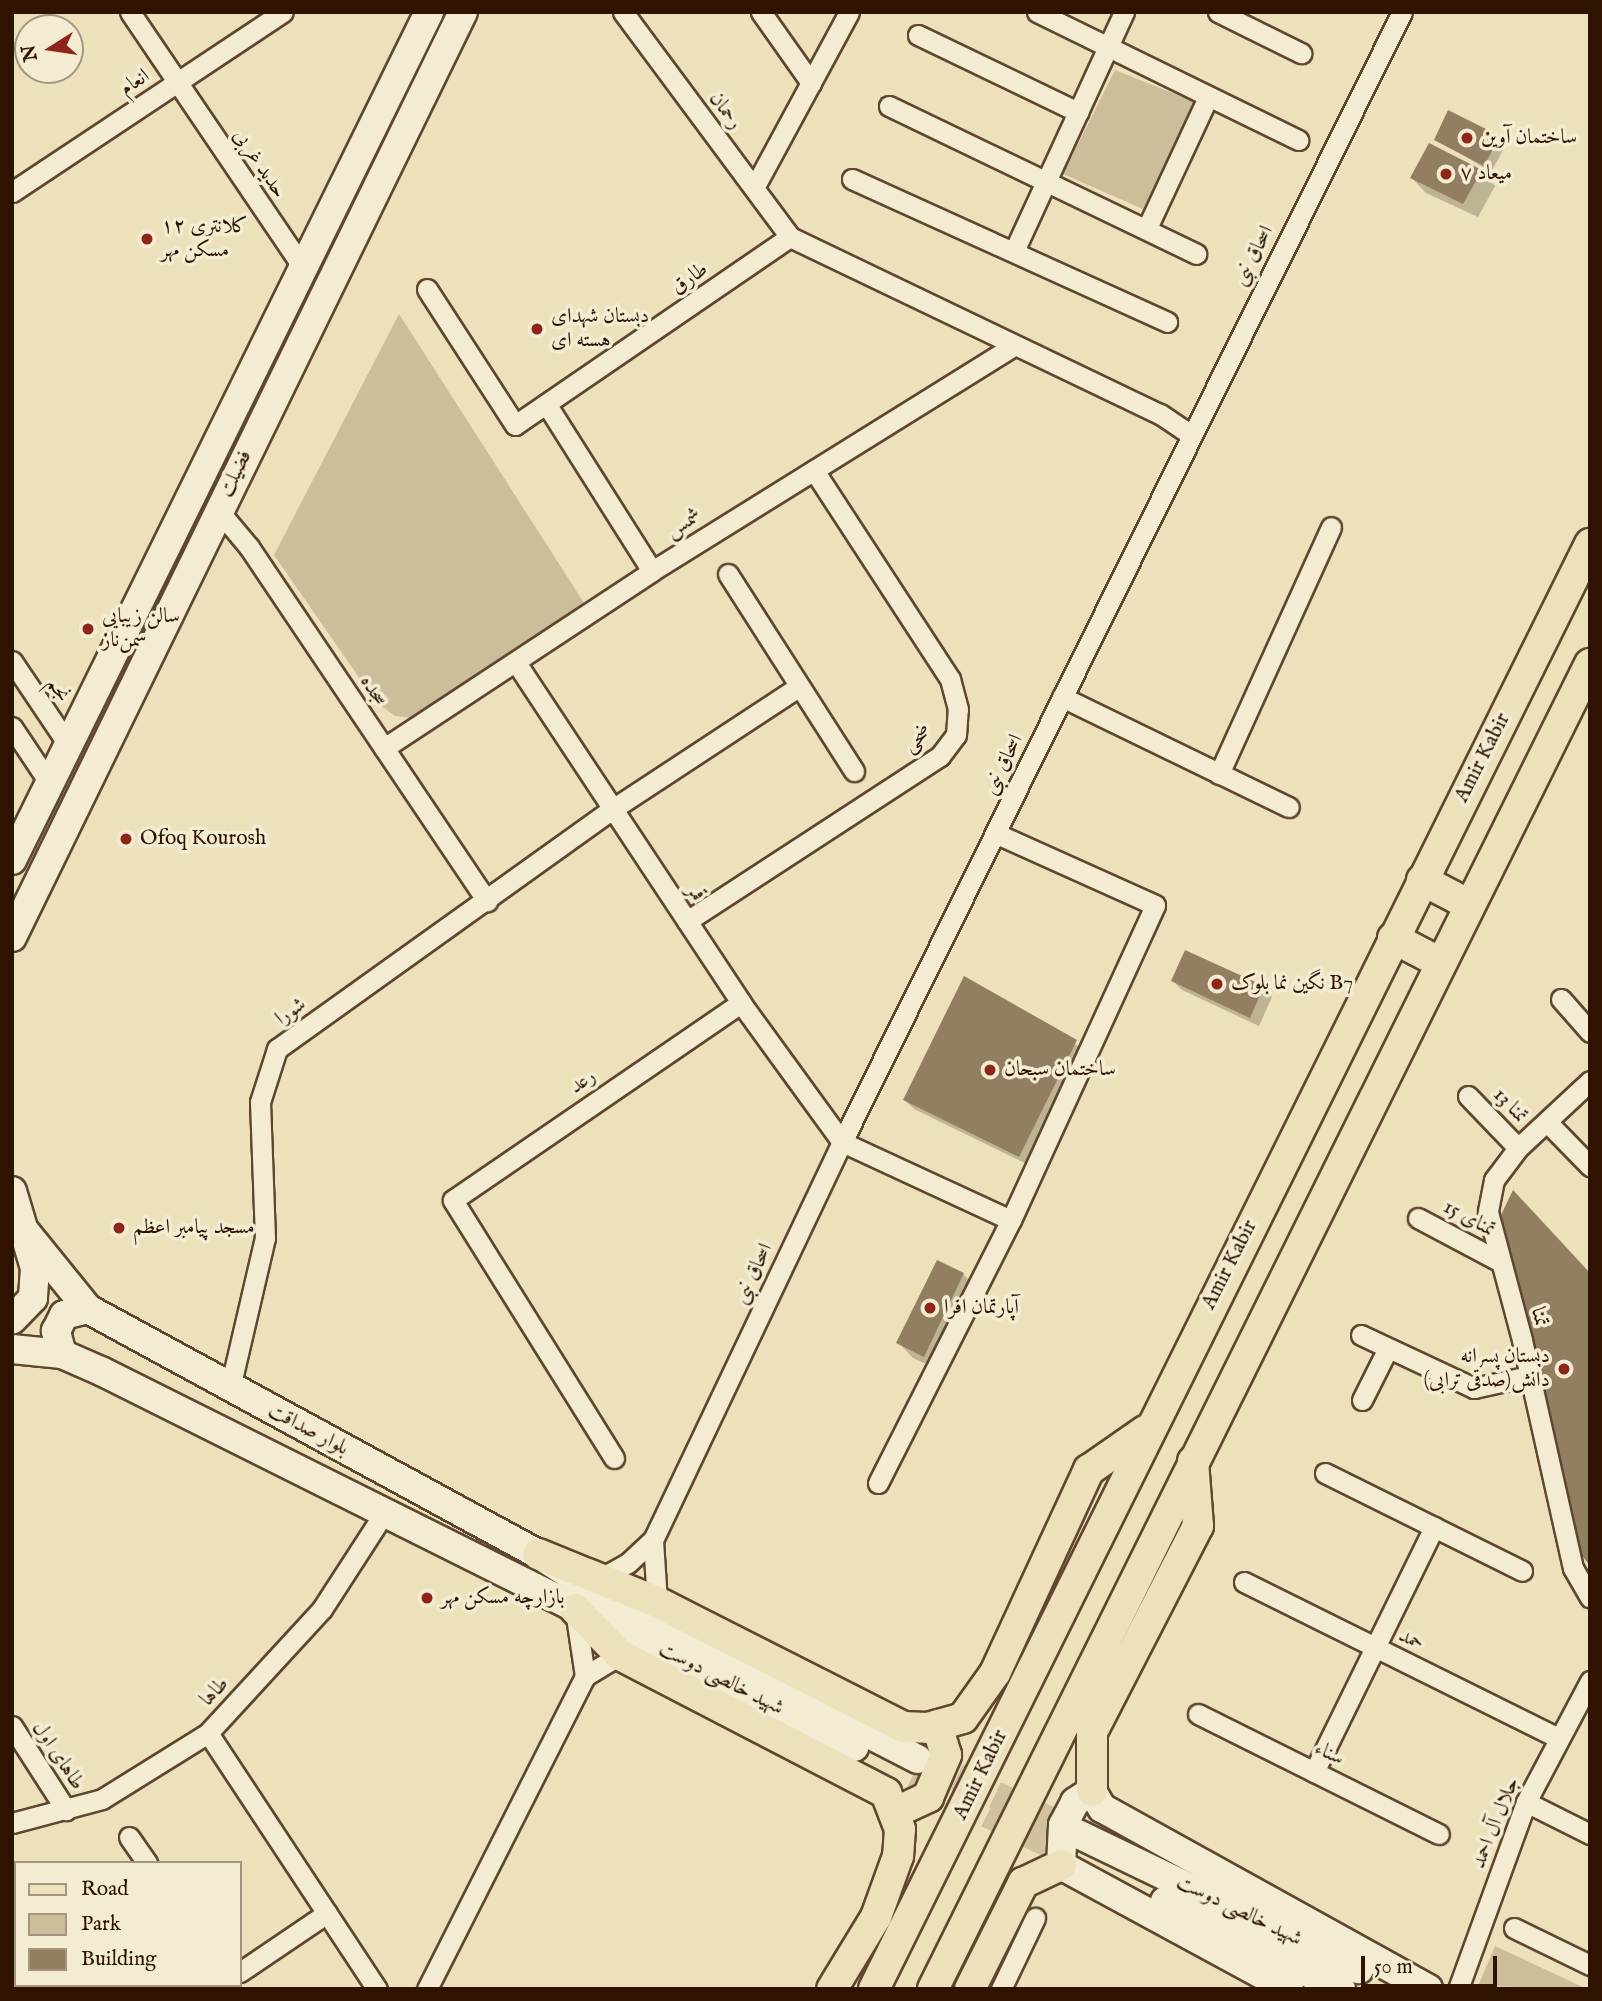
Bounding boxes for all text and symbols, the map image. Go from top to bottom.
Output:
north arrow [14,14,84,84]
text: N [17,42,44,63]
street label: انعام [115,64,155,102]
street label: رحمان [703,87,747,135]
street label: حدید غربی [227,125,291,203]
place label: ساختمان آوین [1481,125,1577,151]
marker: ساختمان آوین [1459,130,1475,146]
place label: میعاد ۷ [1460,161,1512,187]
marker: میعاد ۷ [1438,166,1454,182]
place label: کلانتری ۱۲ مسکن مهر [161,214,248,264]
street label: اسحاق نبی [1228,222,1280,290]
marker: کلانتری ۱۲ مسکن مهر [139,231,155,247]
street label: طارق [667,257,713,301]
place label: دبستان شهدای هسته ای [551,304,649,354]
marker: دبستان شهدای هسته ای [529,321,545,337]
street label: فضیلت [214,446,258,502]
street label: شمس [661,503,707,545]
place label: سالن زیبایی سمن‌ناز [102,604,180,654]
marker: سالن زیبایی سمن‌ناز [80,621,96,637]
street label: سجده [354,671,392,711]
street label: نجم [41,673,75,707]
street label: Amir Kabir [1450,709,1516,807]
street label: ضحی [898,720,938,758]
street label: اسحاق نبی [979,731,1029,799]
place label: Ofoq Kourosh [140,826,266,852]
marker: Ofoq Kourosh [118,831,134,847]
street label: قمر [680,880,710,906]
place label: نگین نما بلوک B7 [1231,971,1353,997]
marker: نگین نما بلوک B7 [1209,976,1225,992]
street label: شورا [271,992,311,1032]
place label: ساختمان سبحان [1004,1057,1116,1083]
marker: ساختمان سبحان [982,1062,998,1078]
street label: رعد [565,1064,601,1100]
street label: تمنا 13 [1487,1083,1533,1129]
street label: تمنای 15 [1439,1195,1499,1243]
place label: مسجد پیامبر اعظم [133,1215,255,1241]
street label: Amir Kabir [1197,1216,1263,1314]
marker: مسجد پیامبر اعظم [111,1220,127,1236]
street label: اسحاق نبی [729,1239,779,1309]
place label: آپارتمان افرا [944,1295,1019,1321]
marker: آپارتمان افرا [922,1300,938,1316]
street label: تمنا [1524,1304,1554,1330]
place label: دبستان پسرانه دانش(صدقی ترابی) [1424,1344,1550,1394]
marker: دبستان پسرانه دانش(صدقی ترابی) [1556,1361,1572,1377]
street label: بلوار صداقت [264,1398,352,1462]
place label: بازارچه مسکن مهر [441,1585,565,1611]
marker: بازارچه مسکن مهر [419,1590,435,1606]
street label: حمد [1394,1623,1428,1657]
street label: شهید خالصی دوست [654,1637,788,1721]
street label: طاها [195,1672,235,1712]
street label: طاهای اول [26,1717,90,1795]
street label: Amir Kabir [948,1726,1014,1824]
street label: سناء [1310,1736,1348,1772]
street label: جلال آل احمد [1466,1774,1526,1872]
legend [14,1861,242,1987]
street label: شهید خالصی دوست [1172,1870,1306,1952]
text: Road [81,1876,128,1903]
text: Park [81,1911,121,1938]
scale bar [1364,1941,1500,1985]
text: Building [81,1946,156,1973]
text: 50 m [1374,1954,1413,1981]

